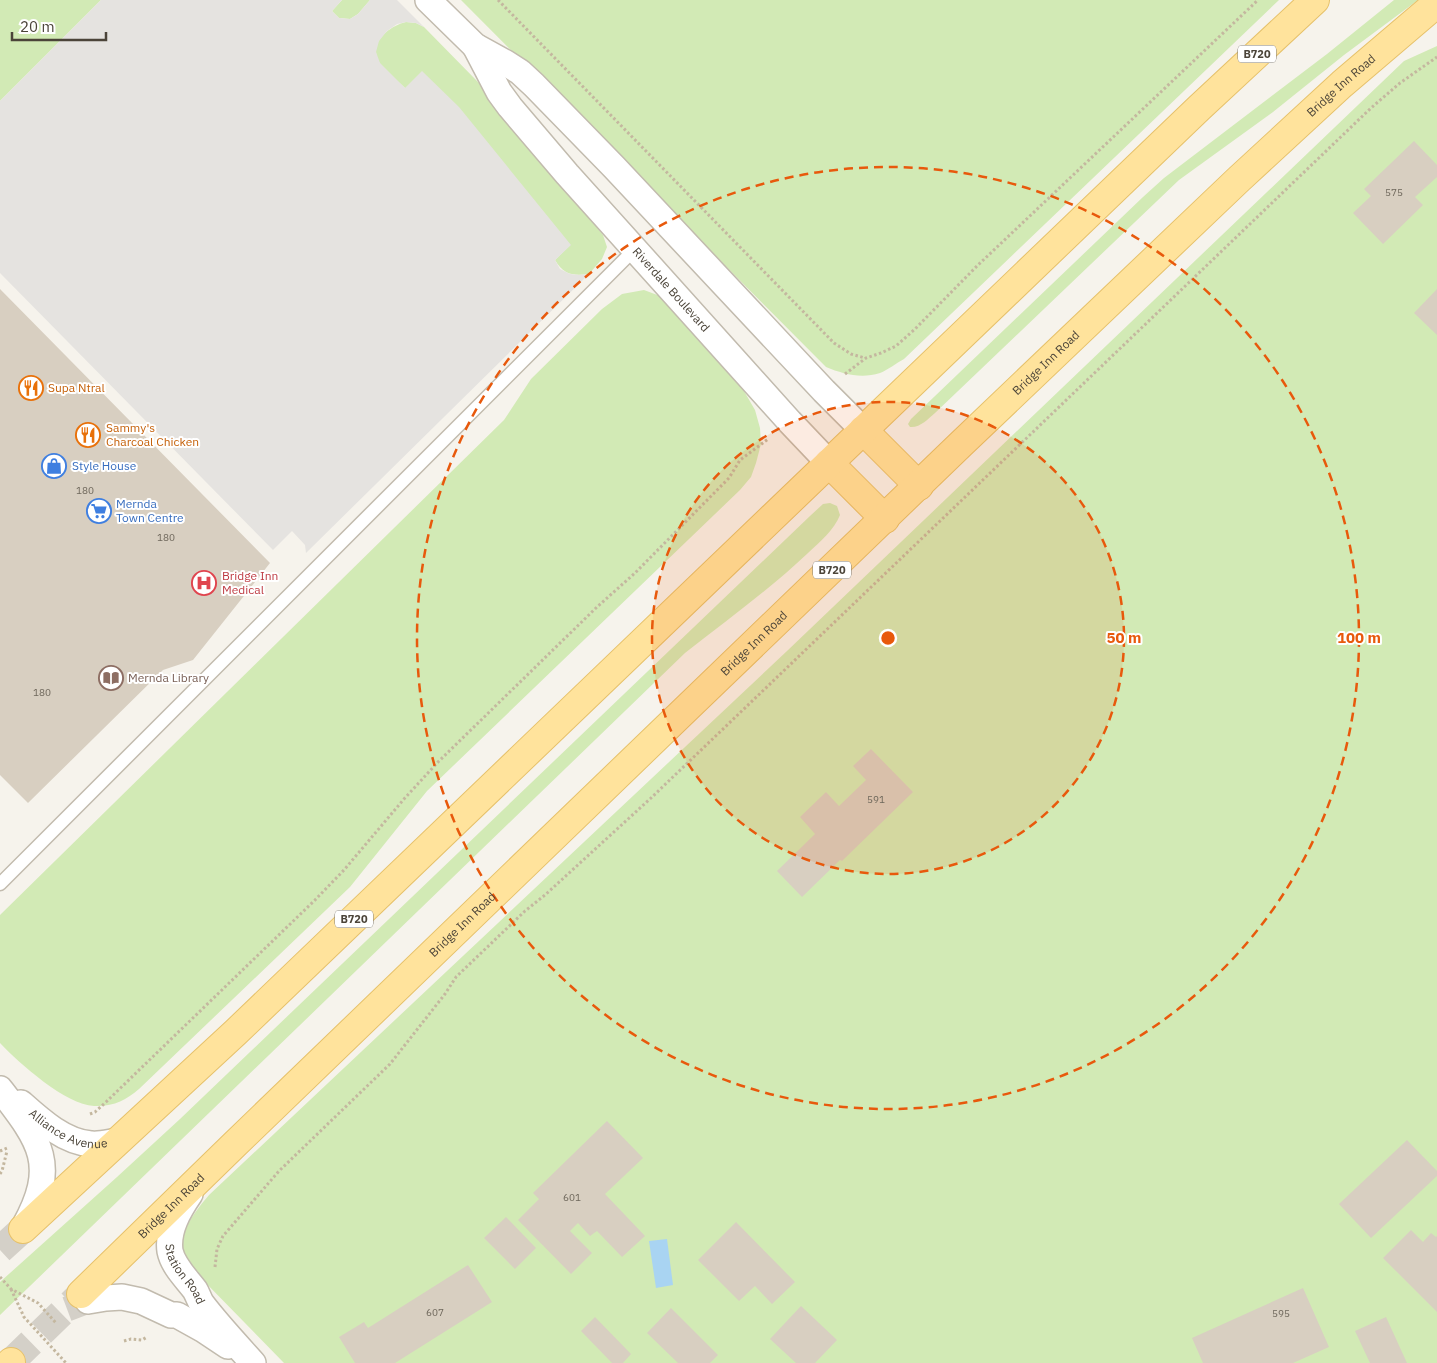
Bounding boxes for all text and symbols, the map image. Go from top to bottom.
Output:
scale bar [12,10,106,42]
text: 20 m [20,17,55,36]
road number: B720 [1238,46,1276,62]
street label: Bridge Inn Road [1303,51,1378,120]
house number: 575 [1385,186,1403,199]
street label: Riverdale Boulevard [630,244,713,335]
street label: Bridge Inn Road [1009,327,1082,398]
restaurant icon: Supa Ntral [18,375,44,401]
place label: Supa Ntral [48,380,105,395]
place label: Sammy's Charcoal Chicken [106,420,199,449]
restaurant icon: Sammy's Charcoal Chicken [75,422,101,448]
shop icon: Style House [41,453,67,479]
place label: Style House [72,458,137,473]
house number: 180 [76,484,94,497]
place label: Mernda Town Centre [116,496,184,525]
supermarket icon: Mernda Town Centre [86,498,112,524]
house number: 180 [157,531,175,544]
road number: B720 [813,562,851,578]
place label: Bridge Inn Medical [222,568,278,597]
hospital icon: Bridge Inn Medical [191,570,217,596]
street label: Bridge Inn Road [717,608,790,679]
text: 50 m [1107,628,1141,647]
text: 100 m [1337,628,1381,647]
centre of rings [879,629,897,647]
library icon: Mernda Library [98,665,124,691]
place label: Mernda Library [128,670,209,685]
house number: 180 [33,686,51,699]
house number: 591 [867,793,885,806]
street label: Bridge Inn Road [426,889,499,960]
road number: B720 [335,911,373,928]
street label: Alliance Avenue [26,1106,109,1151]
street label: Bridge Inn Road [135,1170,207,1241]
house number: 601 [563,1191,581,1204]
street label: Station Road [162,1243,209,1307]
house number: 607 [426,1306,444,1319]
house number: 595 [1272,1307,1290,1320]

